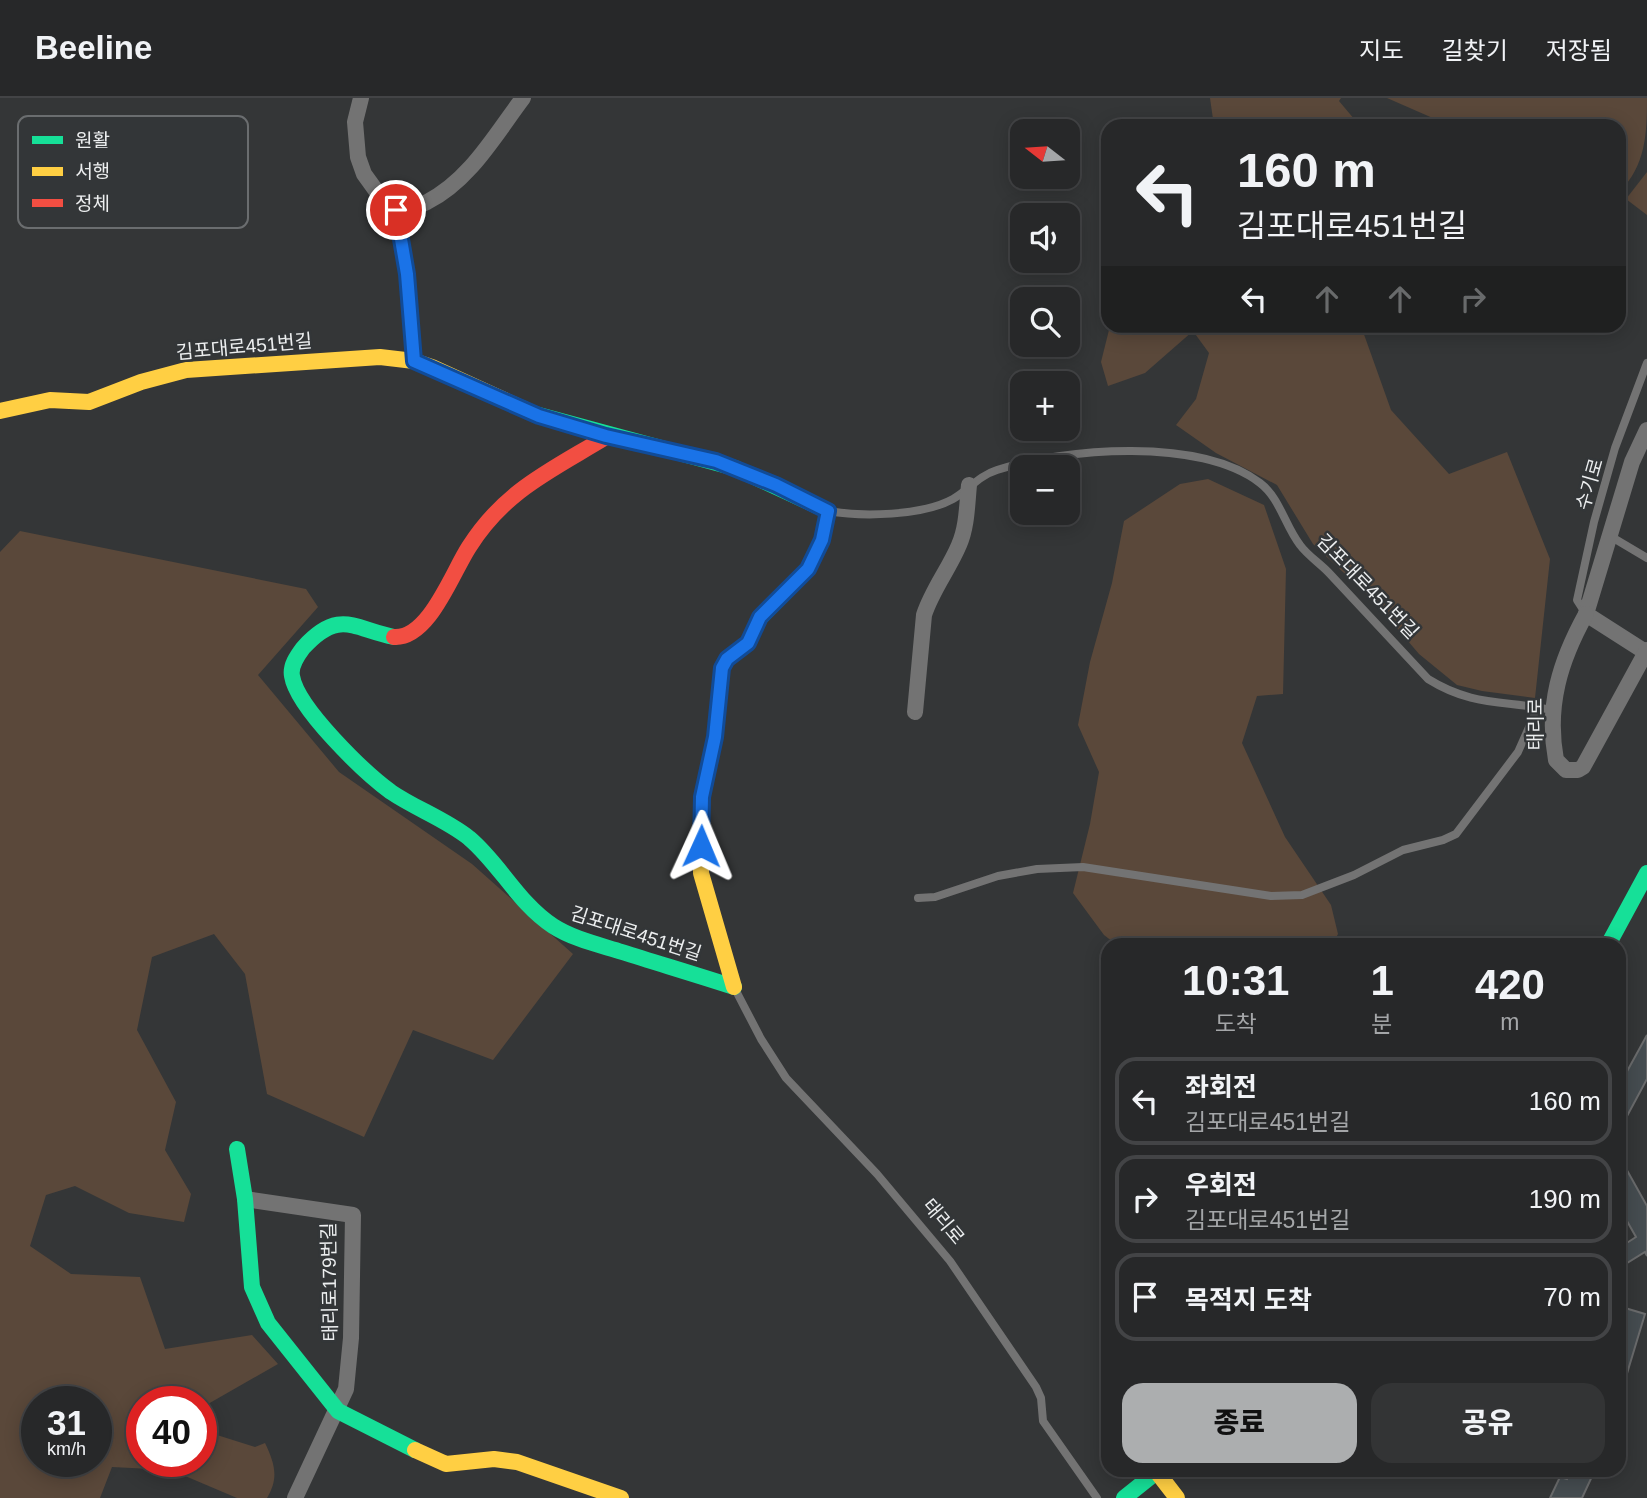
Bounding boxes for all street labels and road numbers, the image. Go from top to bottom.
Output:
street label: 김포대로451번길 [175,330,313,363]
street label: 수기로 [1572,456,1607,512]
street label: 김포대로451번길 [1313,530,1423,643]
street label: 태리로 [1525,698,1546,750]
street label: 김포대로451번길 [568,902,704,965]
street label: 태리로 [919,1194,969,1248]
street label: 태리로179번길 [318,1222,341,1342]

